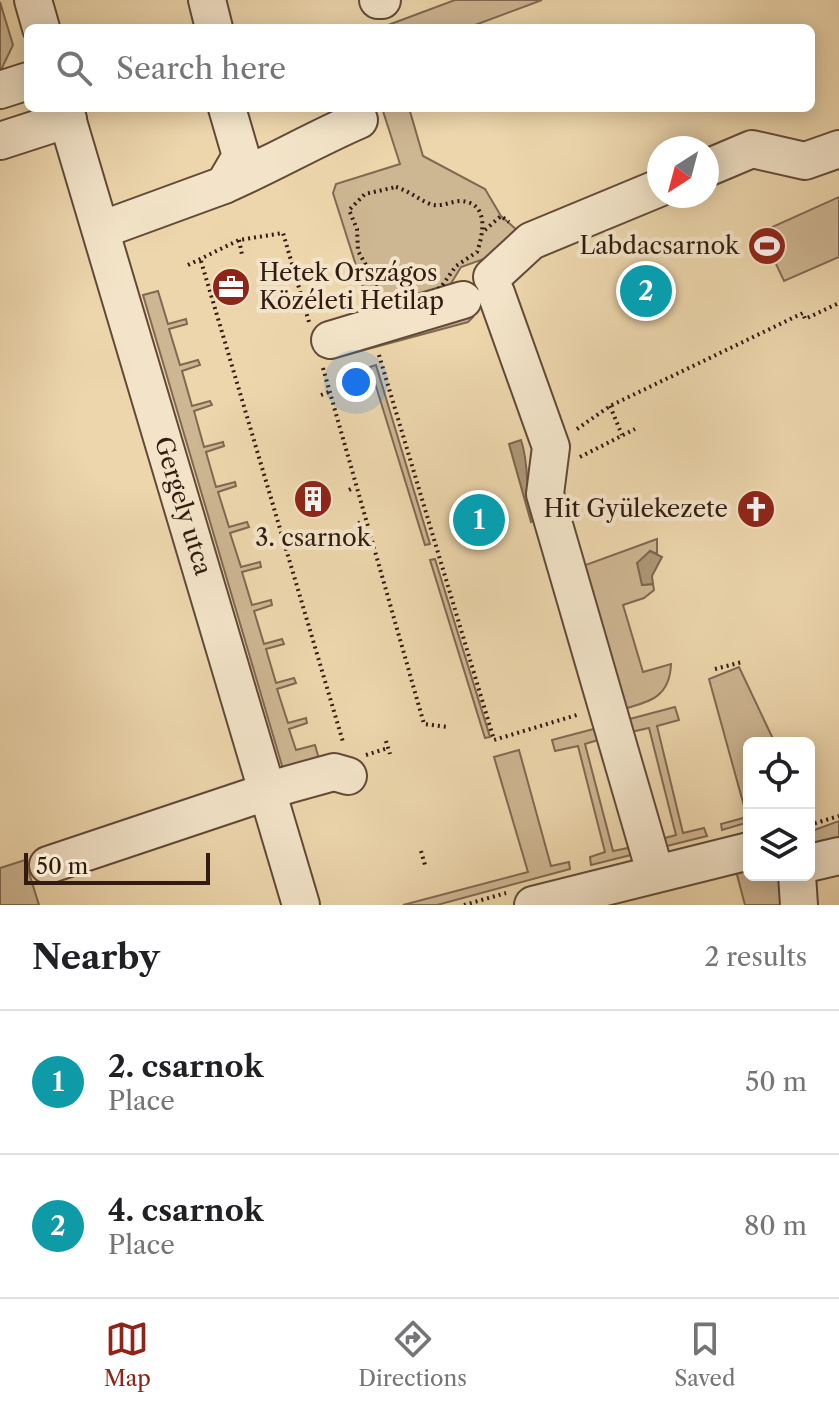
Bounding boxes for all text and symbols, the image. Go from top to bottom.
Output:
search box [24,24,815,112]
icon: search [52,46,96,90]
text: Search here [116,50,286,87]
north arrow [647,136,719,208]
sports icon: Labdacsarnok [746,225,788,267]
place label: Labdacsarnok [579,231,740,260]
place label: Hetek Országos Közéleti Hetilap [259,258,444,315]
pin: 2 [620,261,672,321]
office icon: Hetek Országos Közéleti Hetilap [210,266,252,308]
your location [336,362,376,402]
street label: Gergely utca [149,433,218,579]
building icon: 3. csarnok [292,478,334,520]
church icon: Hit Gyülekezete [735,488,777,530]
pin: 1 [453,490,505,550]
place label: Hit Gyülekezete [544,494,728,523]
place label: 3. csarnok [255,523,372,552]
map controls [743,737,815,881]
button: locate [743,737,815,809]
button: layers [743,809,815,881]
scale bar [24,849,210,885]
text: 50 m [36,853,88,880]
text: Nearby [32,936,160,978]
text: 2 results [704,941,807,973]
text: 2. csarnok [108,1048,263,1085]
text: 1 [52,1066,64,1098]
text: 50 m [745,1066,807,1098]
text: Place [108,1085,175,1117]
text: 4. csarnok [108,1192,263,1229]
text: 2 [50,1210,66,1242]
text: 80 m [744,1210,807,1242]
text: Place [108,1229,175,1261]
tab: Map [104,1317,151,1392]
tab: Directions [358,1317,467,1392]
tab: Saved [674,1317,735,1392]

